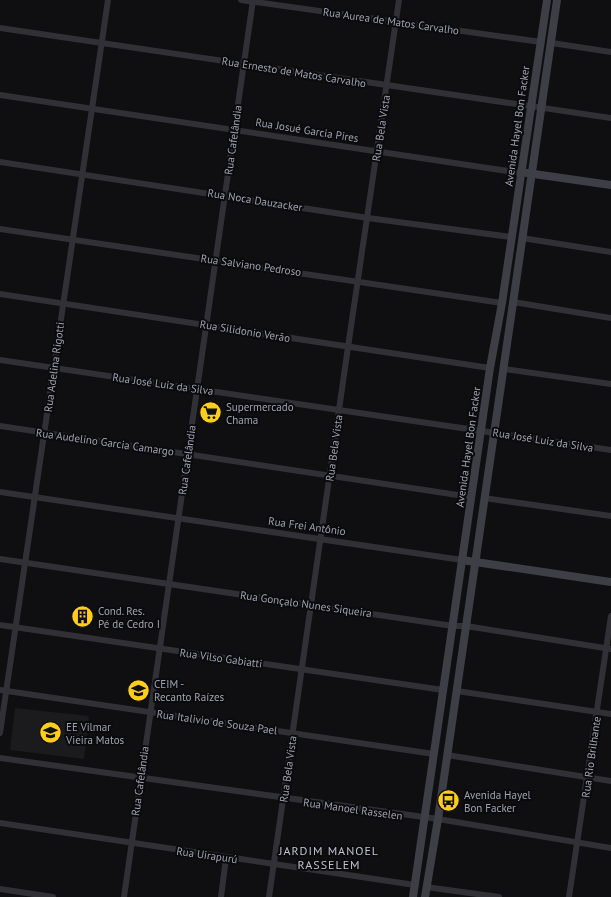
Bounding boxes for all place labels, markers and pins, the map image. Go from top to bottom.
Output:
supermarket icon: Supermercado Chama [198,400,224,426]
place label: Supermercado Chama [226,400,294,427]
building icon: Cond. Res. Pé de Cedro I [69,604,95,630]
place label: Cond. Res. Pé de Cedro I [98,604,160,631]
school or university icon: CEIM - Recanto Raízes [125,677,151,703]
place label: CEIM - Recanto Raízes [154,677,225,704]
school or university icon: EE Vilmar Vieira Matos [37,720,63,746]
place label: EE Vilmar Vieira Matos [65,720,125,747]
bus stop icon: Avenida Hayel Bon Facker [435,788,461,814]
place label: Avenida Hayel Bon Facker [464,788,532,815]

